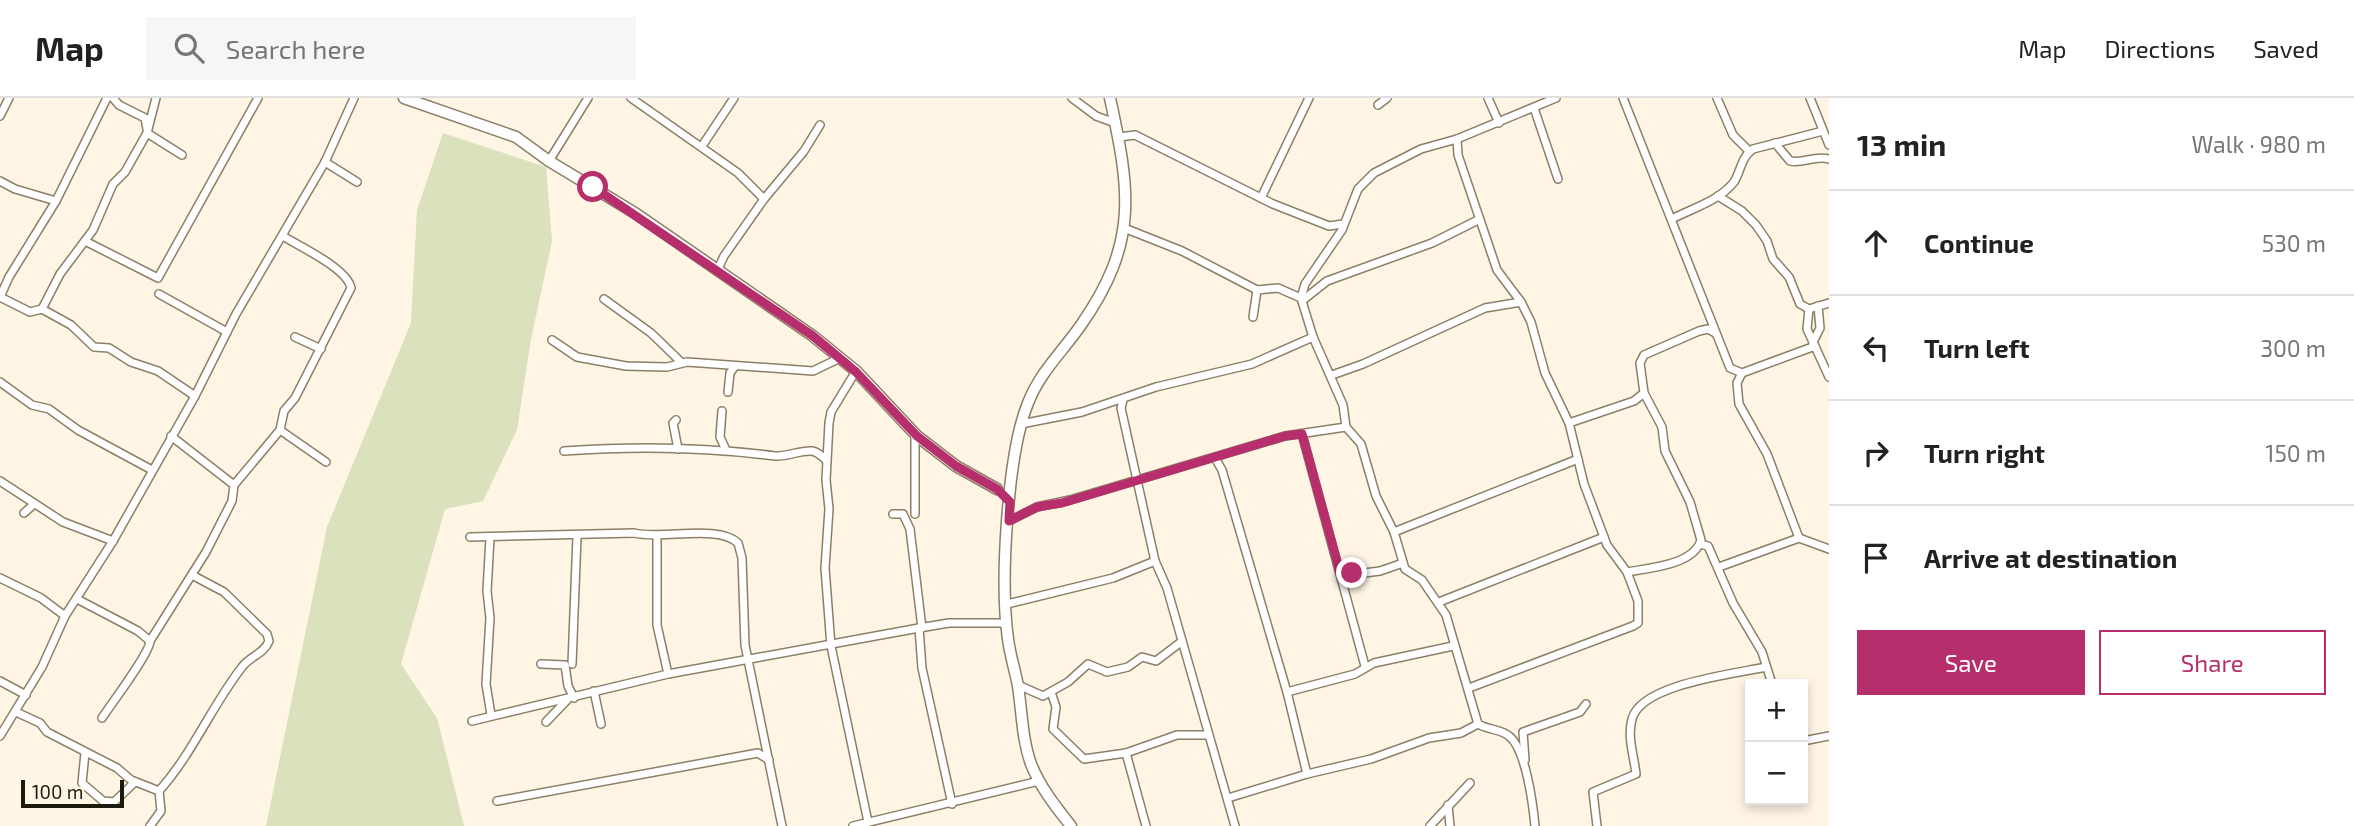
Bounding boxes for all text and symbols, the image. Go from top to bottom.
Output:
search box [146,17,636,80]
text: Map [35,28,104,68]
icon: search [170,29,208,67]
text: Search here [226,33,365,64]
text: Map [2018,34,2066,63]
text: Directions [2104,34,2215,63]
text: Saved [2253,34,2319,63]
text: 13 min [1857,126,1946,162]
text: Walk · 980 m [2192,130,2326,158]
route start [577,171,608,202]
icon: ahead [1857,224,1895,262]
text: Continue [1924,227,2034,258]
text: 530 m [2262,229,2326,257]
icon: left [1857,329,1895,367]
text: Turn left [1924,332,2030,363]
text: 300 m [2260,334,2326,362]
icon: right [1857,434,1895,472]
text: Turn right [1924,437,2045,468]
text: 150 m [2265,439,2326,467]
icon: arrive [1857,539,1895,577]
text: Arrive at destination [1924,542,2177,573]
route end [1336,557,1367,588]
button: Save [1857,630,2085,695]
button: Share [2099,630,2326,695]
map controls [1745,679,1808,805]
button: + [1745,679,1808,742]
button: − [1745,742,1808,805]
scale bar [21,777,124,809]
text: 100 m [32,780,83,803]

